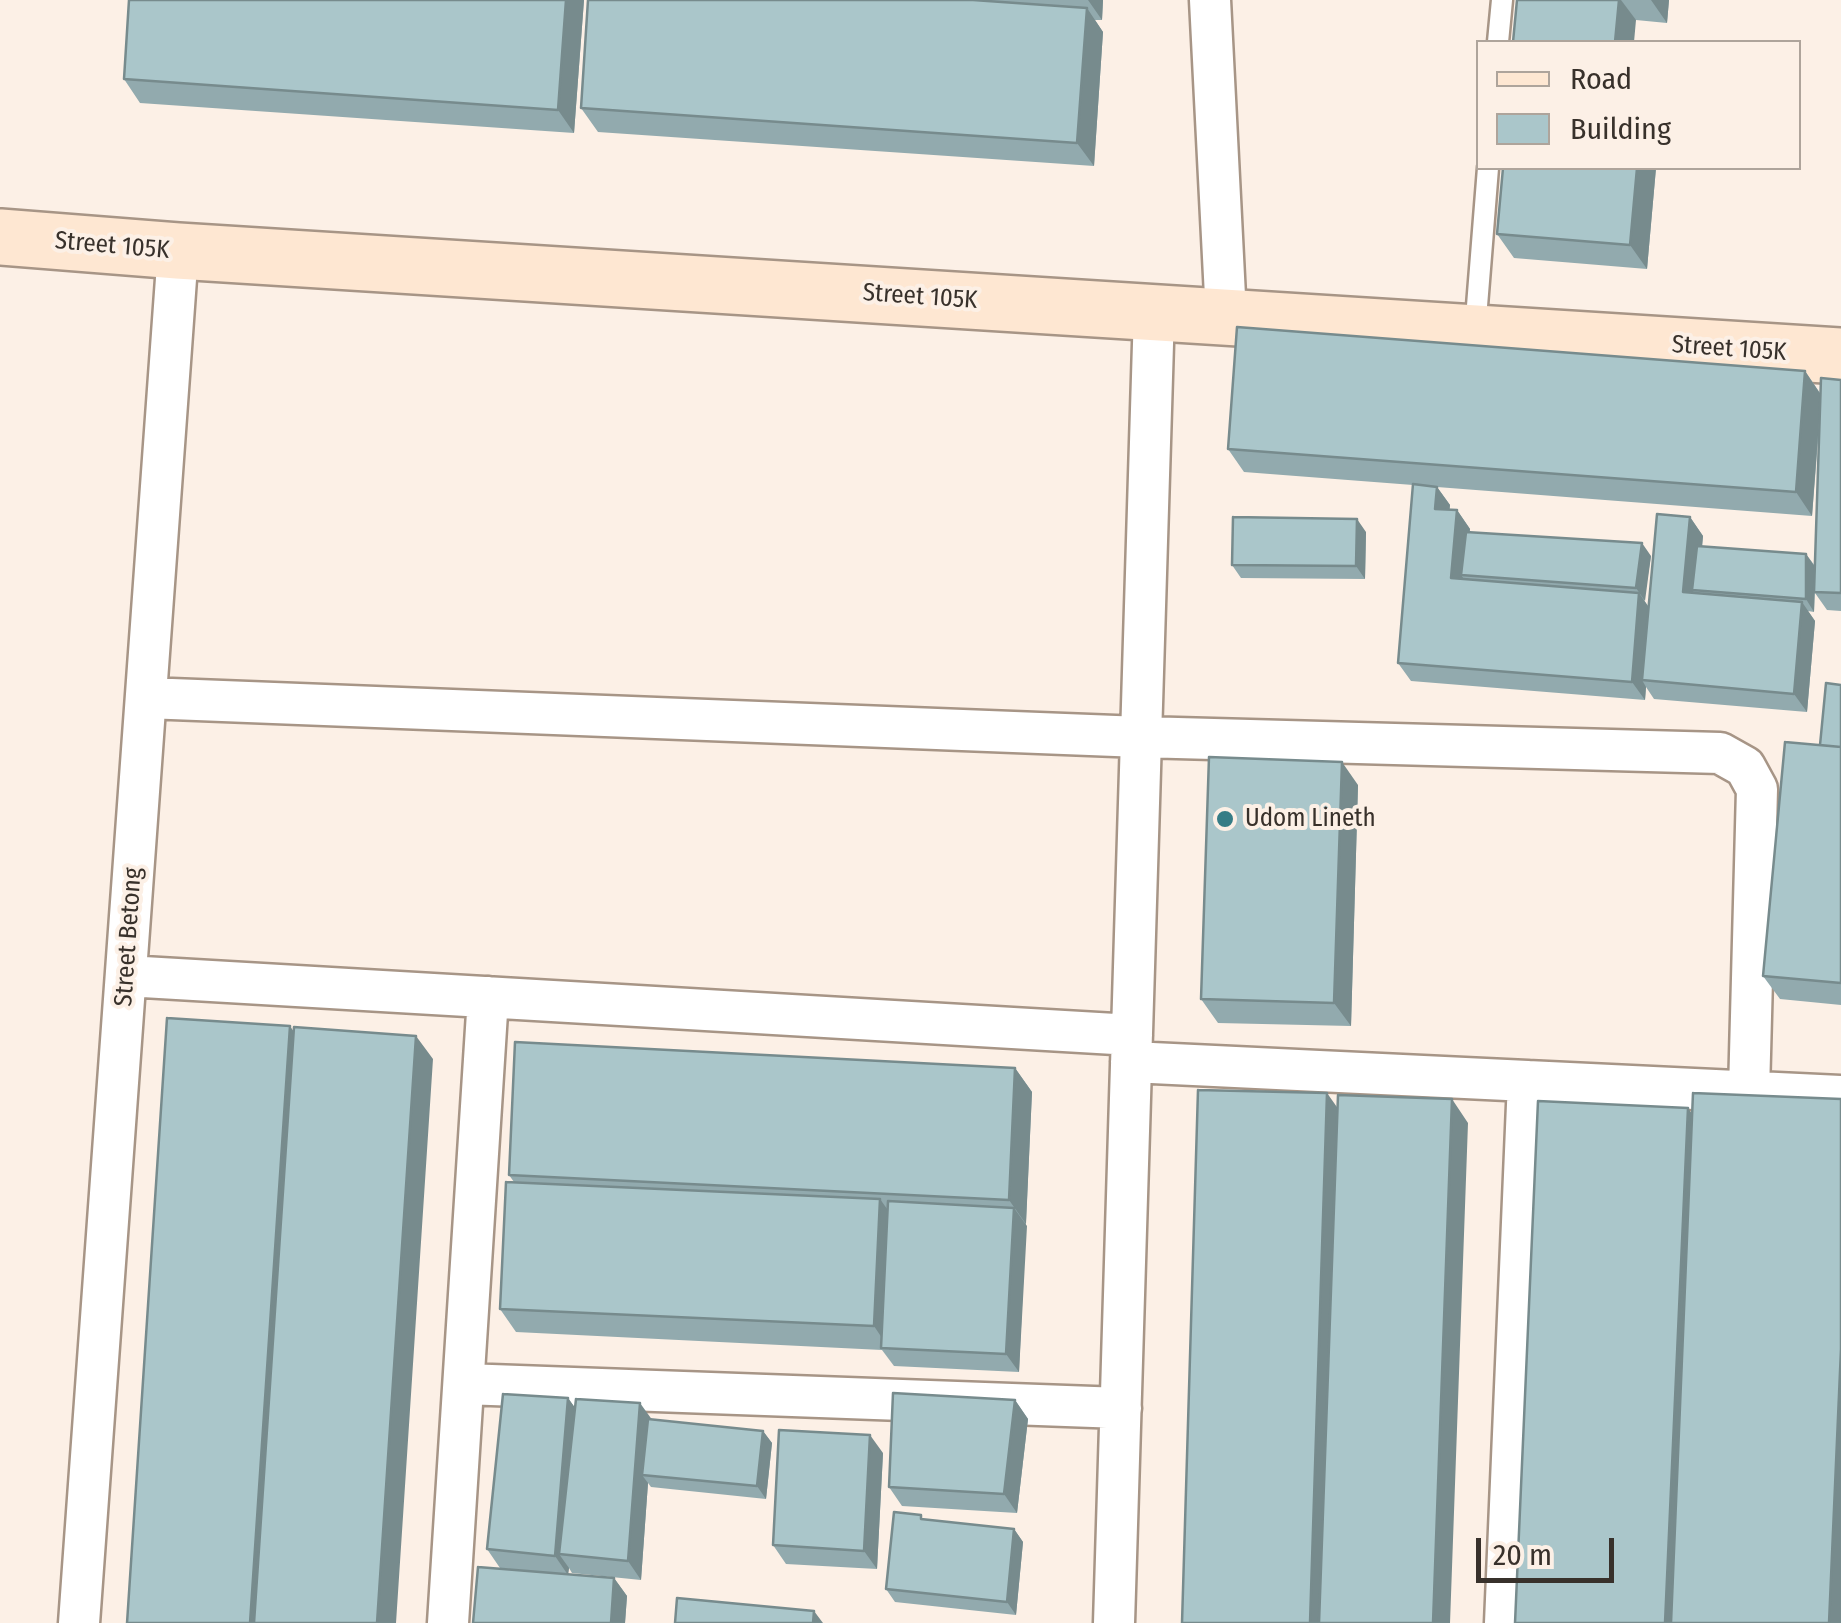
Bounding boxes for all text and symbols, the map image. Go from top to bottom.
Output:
legend [1476,40,1801,170]
text: Road [1570,61,1632,97]
text: Building [1570,111,1671,147]
street label: Street 105K [53,226,171,266]
street label: Street 105K [862,278,978,316]
street label: Street 105K [1671,330,1787,368]
place label: Udom Lineth [1245,804,1376,834]
marker: Udom Lineth [1214,808,1236,830]
street label: Street Betong [109,866,149,1008]
scale bar [1481,1518,1618,1580]
text: 20 m [1493,1537,1552,1573]

